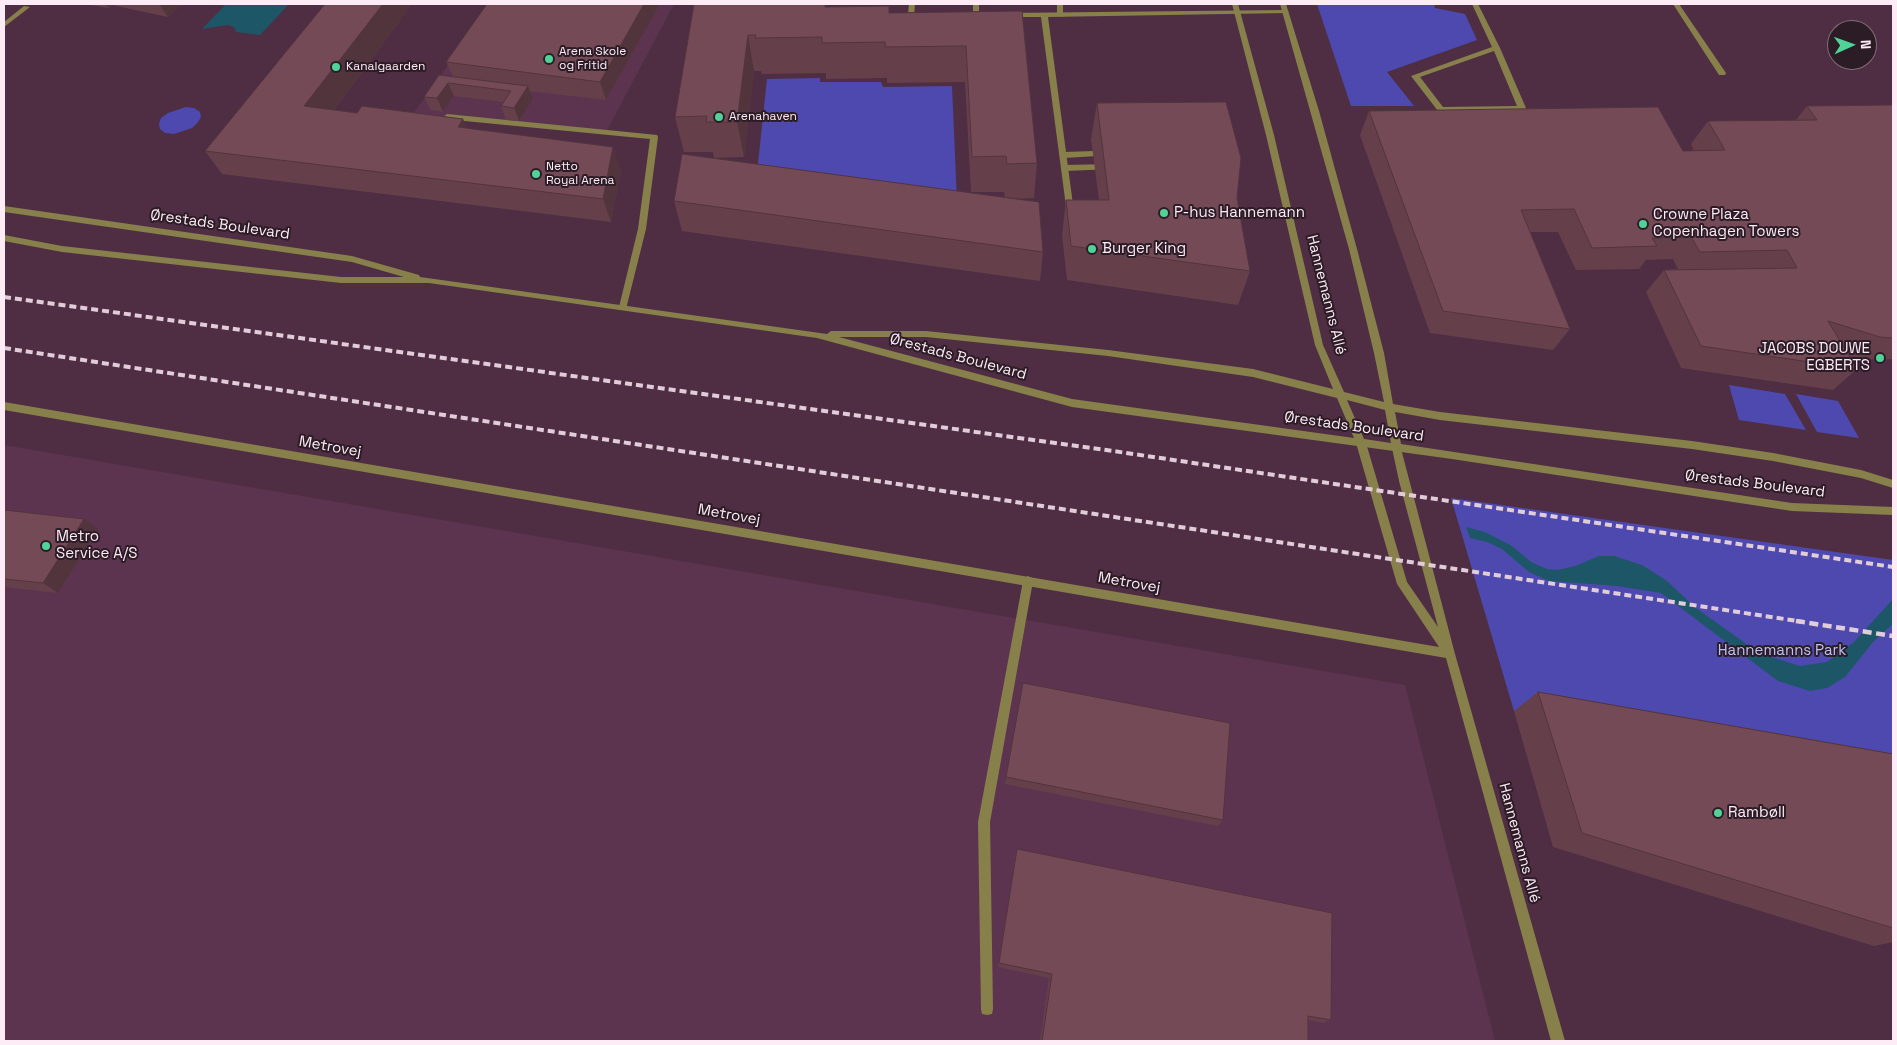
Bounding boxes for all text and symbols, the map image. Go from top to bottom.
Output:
north arrow [1827,20,1877,70]
text: N [1857,39,1875,50]
place label: Arena Skole og Fritid [559,45,626,73]
marker: Arena Skole og Fritid [543,53,555,65]
place label: Kanalgaarden [346,60,425,74]
marker: Kanalgaarden [330,61,342,73]
place label: Arenahaven [729,110,797,124]
marker: Arenahaven [713,111,725,123]
place label: Netto Royal Arena [546,160,614,188]
marker: Netto Royal Arena [530,168,542,180]
place label: P-hus Hannemann [1174,204,1305,222]
street label: Ørestads Boulevard [149,206,291,244]
place label: Crowne Plaza Copenhagen Towers [1653,206,1799,241]
marker: P-hus Hannemann [1158,207,1170,219]
marker: Crowne Plaza Copenhagen Towers [1637,218,1649,230]
street label: Hannemanns Allé [1302,233,1350,357]
place label: Burger King [1102,240,1186,258]
marker: Burger King [1086,243,1098,255]
street label: Ørestads Boulevard [888,330,1028,384]
place label: JACOBS DOUWE EGBERTS [1758,340,1870,375]
marker: JACOBS DOUWE EGBERTS [1874,352,1886,364]
street label: Ørestads Boulevard [1283,408,1425,446]
street label: Metrovej [297,433,363,461]
street label: Ørestads Boulevard [1684,466,1826,502]
street label: Metrovej [696,501,762,529]
place label: Metro Service A/S [56,528,137,563]
marker: Metro Service A/S [40,540,52,552]
street label: Metrovej [1096,569,1162,597]
park label: Hannemanns Park [1718,642,1846,660]
street label: Hannemanns Allé [1494,781,1544,905]
place label: Rambøll [1728,804,1785,822]
marker: Rambøll [1712,807,1724,819]

